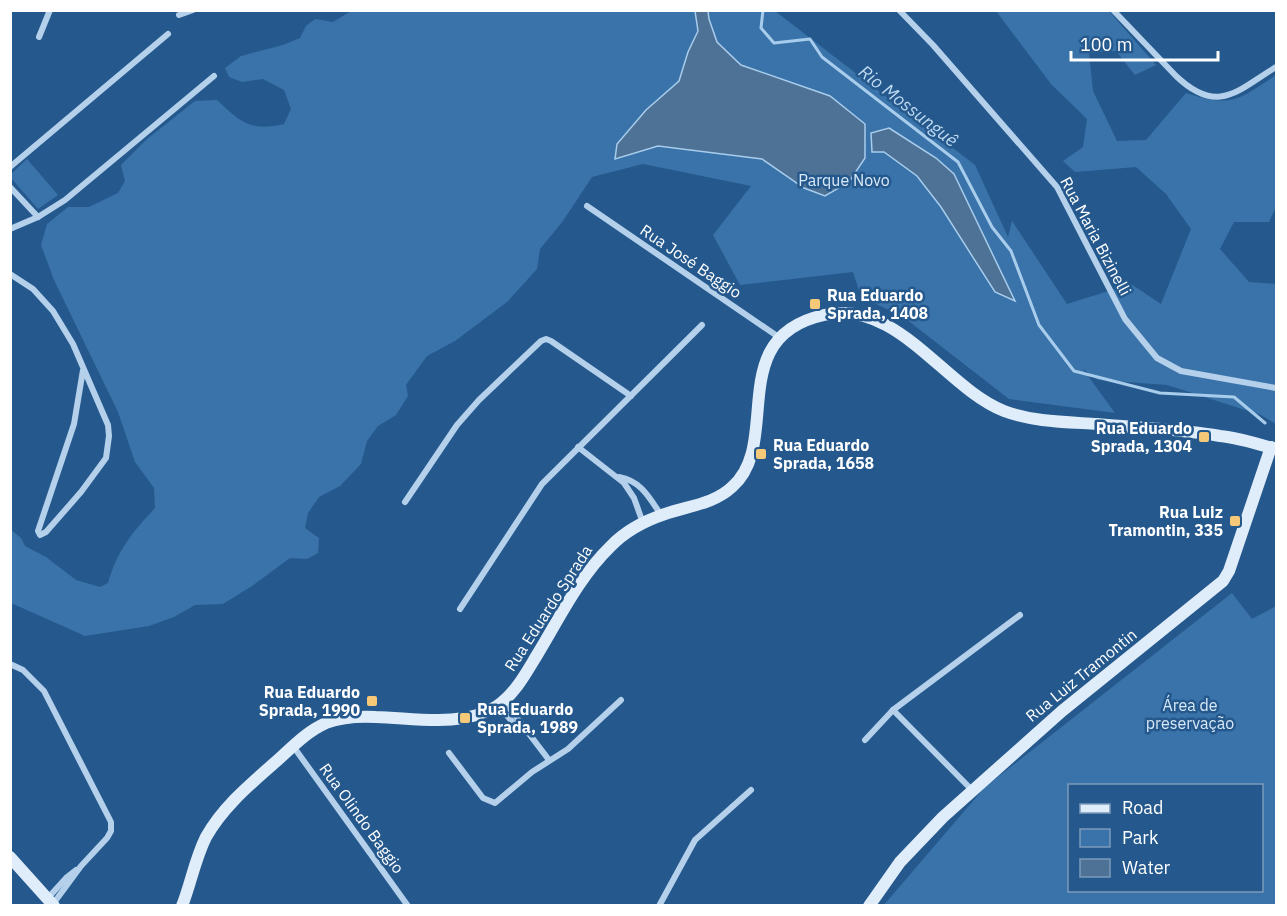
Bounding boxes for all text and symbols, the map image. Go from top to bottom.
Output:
scale bar [1071,24,1218,62]
text: 100 m [1080,33,1132,56]
water label: Rio Mossunguê [854,60,963,152]
park label: Parque Novo [798,170,890,190]
street label: Rua Maria Bizinelli [1056,173,1136,299]
street label: Rua José Baggio [636,220,746,302]
place label: Rua Eduardo Sprada, 1408 [827,285,928,323]
marker: Rua Eduardo Sprada, 1408 [808,297,822,311]
place label: Rua Eduardo Sprada, 1304 [1091,418,1192,456]
marker: Rua Eduardo Sprada, 1304 [1197,430,1211,444]
place label: Rua Eduardo Sprada, 1658 [773,435,874,473]
marker: Rua Eduardo Sprada, 1658 [754,447,768,461]
place label: Rua Luiz Tramontin, 335 [1108,502,1223,540]
marker: Rua Luiz Tramontin, 335 [1228,514,1242,528]
street label: Rua Eduardo Sprada [500,541,596,675]
street label: Rua Luiz Tramontin [1021,624,1141,726]
place label: Rua Eduardo Sprada, 1990 [259,682,360,720]
marker: Rua Eduardo Sprada, 1990 [365,694,379,708]
park label: Área de preservação [1146,694,1234,733]
place label: Rua Eduardo Sprada, 1989 [477,699,578,737]
marker: Rua Eduardo Sprada, 1989 [458,711,472,725]
street label: Rua Olindo Baggio [315,759,409,877]
legend [1068,784,1263,892]
text: Road [1122,796,1163,819]
text: Park [1122,826,1159,849]
text: Water [1122,856,1171,879]

